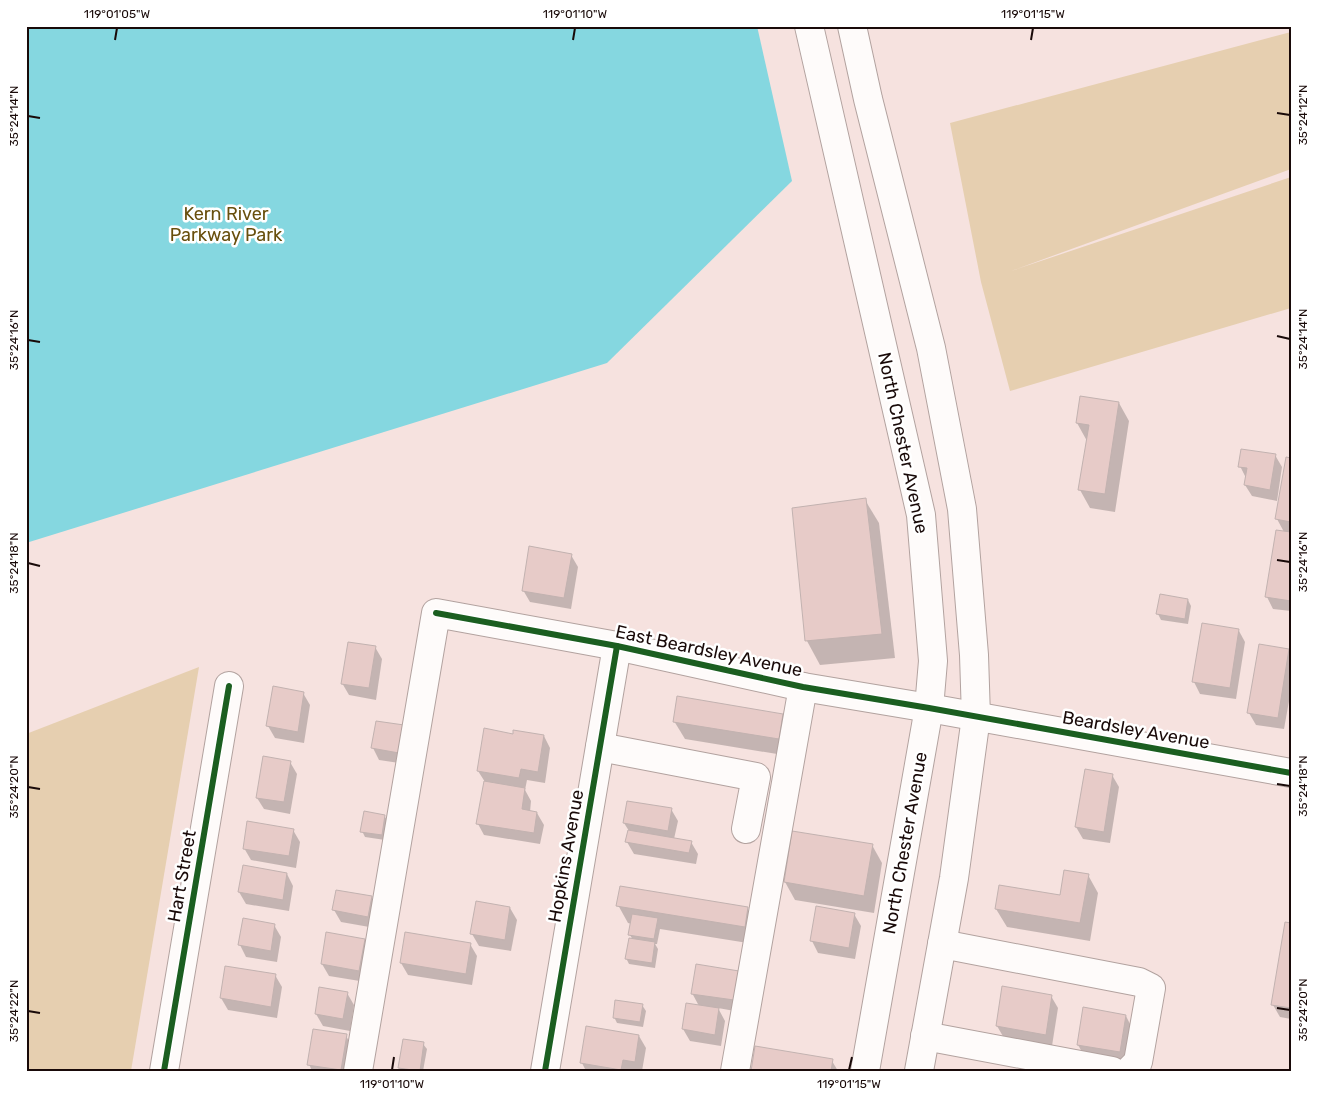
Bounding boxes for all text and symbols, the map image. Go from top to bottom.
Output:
text: 119°01'05"W [84,7,151,21]
text: 119°01'10"W [543,7,608,21]
text: 119°01'15"W [1001,7,1065,21]
text: 35°24'12"N [1296,85,1310,145]
text: 35°24'14"N [7,86,21,146]
park label: Kern River Parkway Park [170,203,283,246]
text: 35°24'14"N [1296,309,1310,369]
text: 35°24'16"N [7,310,21,370]
street label: North Chester Avenue [873,350,933,536]
text: 35°24'18"N [7,532,21,594]
text: 35°24'16"N [1296,532,1310,592]
street label: East Beardsley Avenue [613,620,805,682]
street label: Beardsley Avenue [1061,706,1211,754]
street label: North Chester Avenue [878,750,932,936]
text: 35°24'20"N [7,755,21,819]
text: 35°24'18"N [1296,755,1310,817]
street label: Hopkins Avenue [543,788,589,924]
street label: Hart Street [163,828,201,924]
text: 35°24'20"N [1296,978,1310,1042]
text: 35°24'22"N [7,980,21,1042]
text: 119°01'10"W [360,1077,425,1091]
text: 119°01'15"W [817,1077,881,1091]

